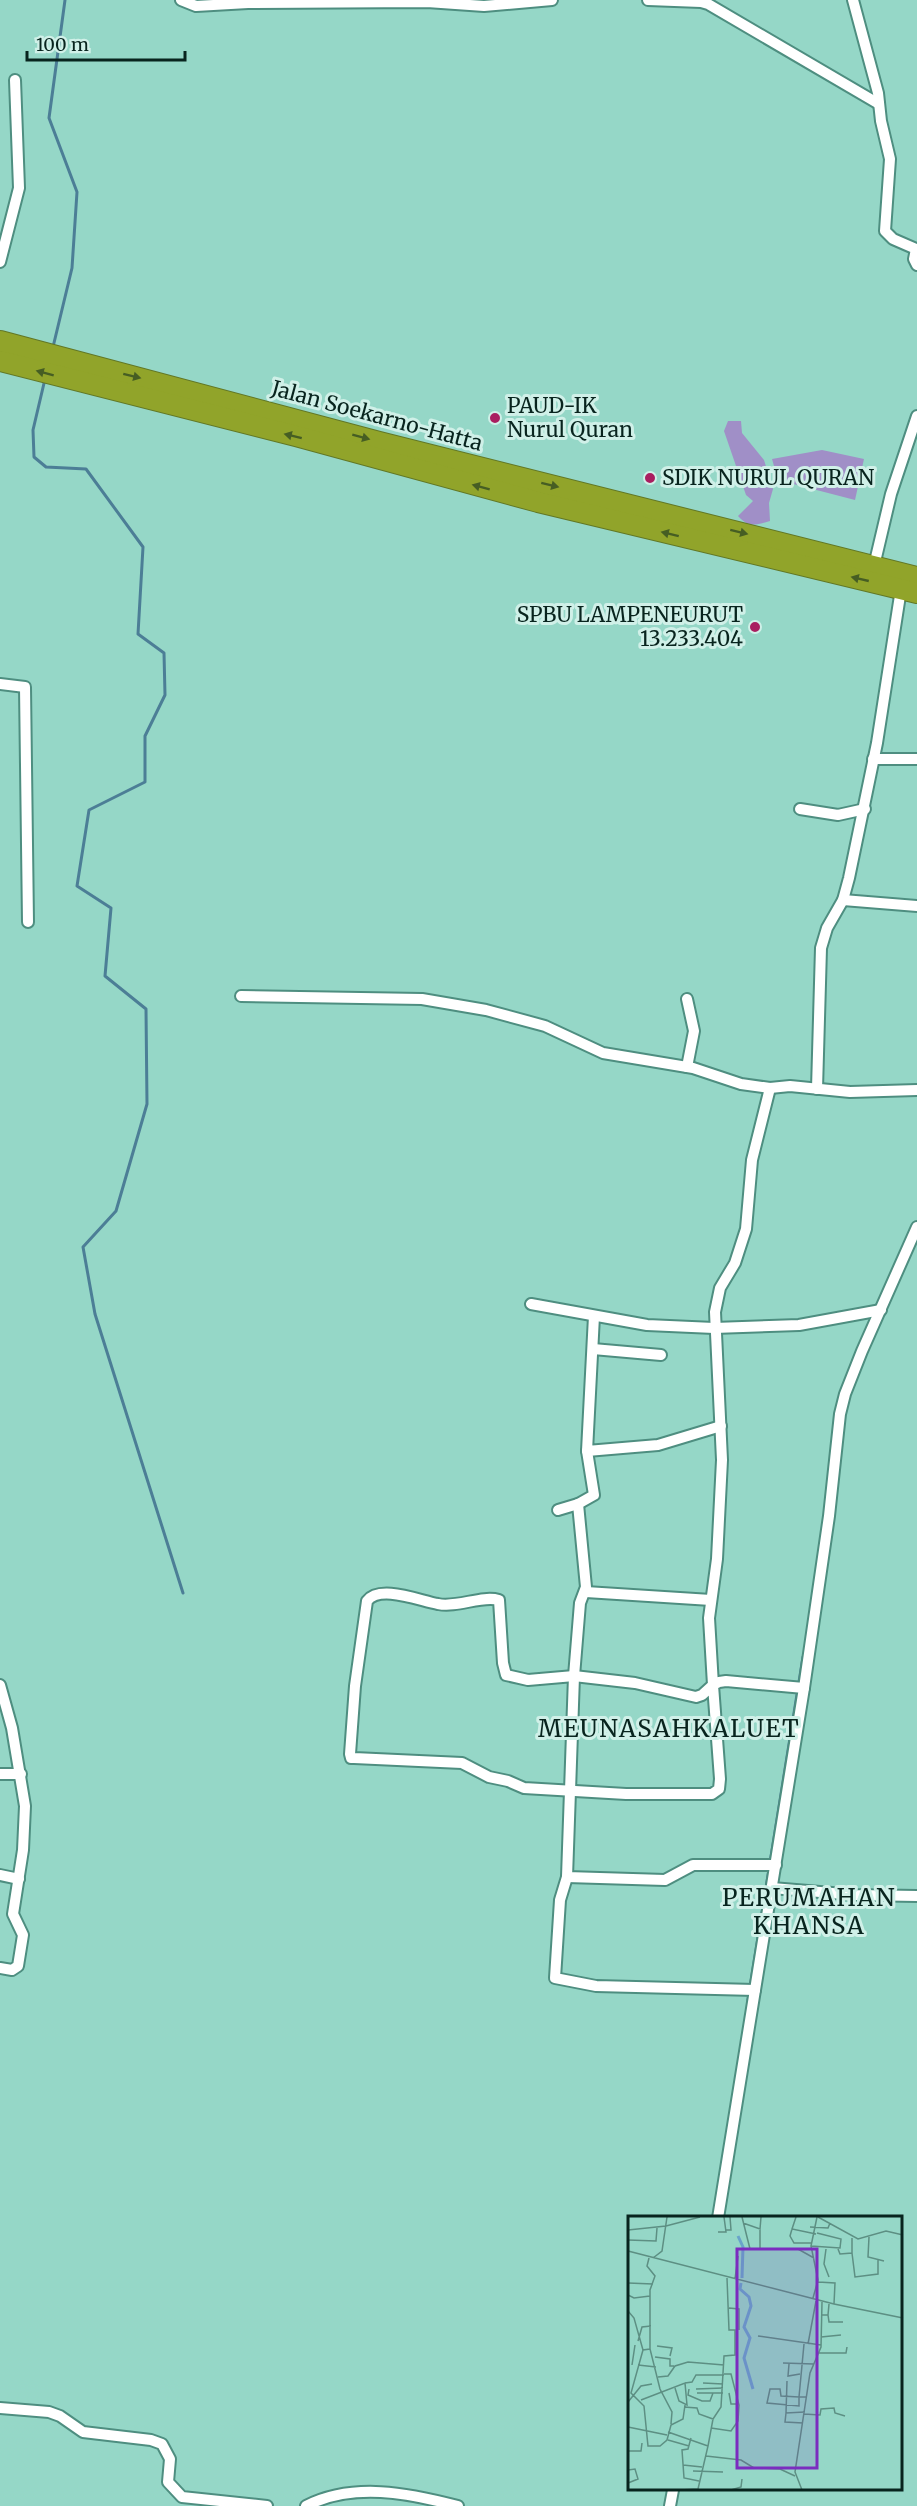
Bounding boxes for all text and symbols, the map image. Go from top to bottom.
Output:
scale bar [27,24,184,62]
text: 100 m [36,33,89,56]
one-way arrow [36,368,54,377]
one-way arrow [123,371,142,381]
street label: Jalan Soekarno-Hatta [268,374,486,457]
place label: PAUD-IK Nurul Quran [507,392,633,443]
marker: PAUD-IK Nurul Quran [488,411,502,425]
one-way arrow [284,430,302,440]
one-way arrow [352,433,370,442]
place label: SDIK NURUL QURAN [662,464,874,491]
marker: SDIK NURUL QURAN [643,471,657,485]
one-way arrow [541,481,559,491]
one-way arrow [472,482,490,491]
one-way arrow [661,528,680,538]
one-way arrow [730,528,749,538]
one-way arrow [850,574,869,583]
place label: SPBU LAMPENEURUT 13.233.404 [517,601,743,652]
marker: SPBU LAMPENEURUT 13.233.404 [748,620,762,634]
district label: MEUNASAHKALUET [538,1713,800,1744]
district label: PERUMAHAN KHANSA [722,1882,896,1941]
inset map [628,2216,902,2491]

